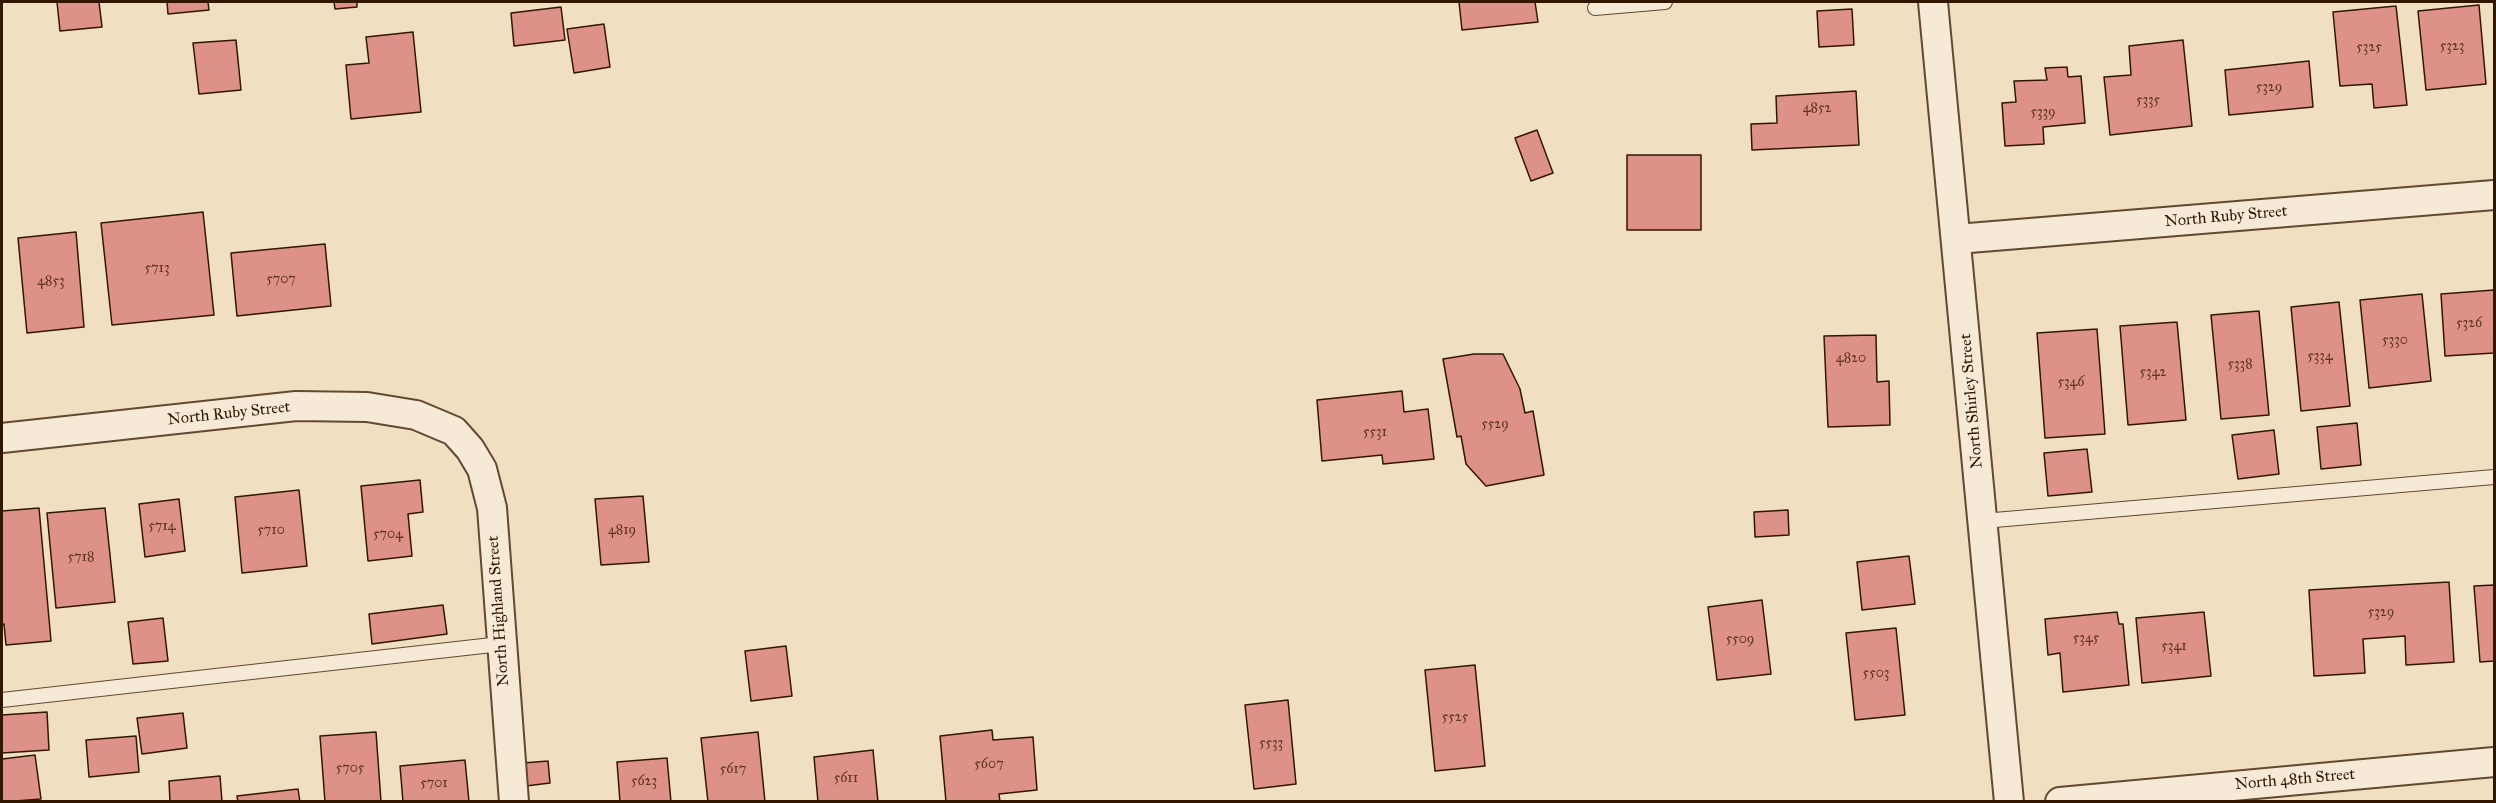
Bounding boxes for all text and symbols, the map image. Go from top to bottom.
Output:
house number: 5323 [2440,39,2464,55]
house number: 5325 [2356,40,2382,56]
house number: 5329 [2256,80,2282,96]
house number: 5335 [2136,93,2160,109]
house number: 4852 [1803,101,1831,117]
house number: 5339 [2030,105,2056,121]
street label: North Ruby Street [2164,202,2288,232]
house number: 5713 [144,261,170,277]
house number: 5707 [266,272,296,288]
house number: 4853 [37,274,65,290]
house number: 5326 [2456,316,2482,332]
street label: North Shirley Street [1957,333,1987,469]
house number: 5330 [2382,333,2408,349]
house number: 5334 [2307,349,2333,365]
house number: 4820 [1836,351,1866,367]
house number: 5338 [2227,357,2253,373]
house number: 5342 [2140,365,2166,381]
house number: 5346 [2057,375,2085,391]
street label: North Ruby Street [167,398,291,430]
house number: 5529 [1481,417,1509,433]
house number: 5531 [1363,425,1387,441]
house number: 5714 [148,519,176,535]
house number: 5710 [257,523,285,539]
house number: 4819 [608,523,636,539]
house number: 5704 [373,527,403,543]
street label: North Highland Street [484,535,514,687]
house number: 5718 [68,550,94,566]
house number: 5329 [2368,605,2394,621]
house number: 5345 [2073,631,2099,647]
house number: 5509 [1726,632,1754,648]
house number: 5341 [2161,639,2187,655]
house number: 5503 [1863,666,1889,682]
house number: 5525 [1442,710,1468,726]
house number: 5533 [1259,736,1283,752]
house number: 5607 [974,757,1004,773]
house number: 5705 [336,761,364,777]
house number: 5617 [720,762,746,778]
street label: North 48th Street [2234,765,2356,795]
house number: 5611 [834,771,858,787]
house number: 5623 [631,774,657,790]
house number: 5701 [420,776,448,792]

